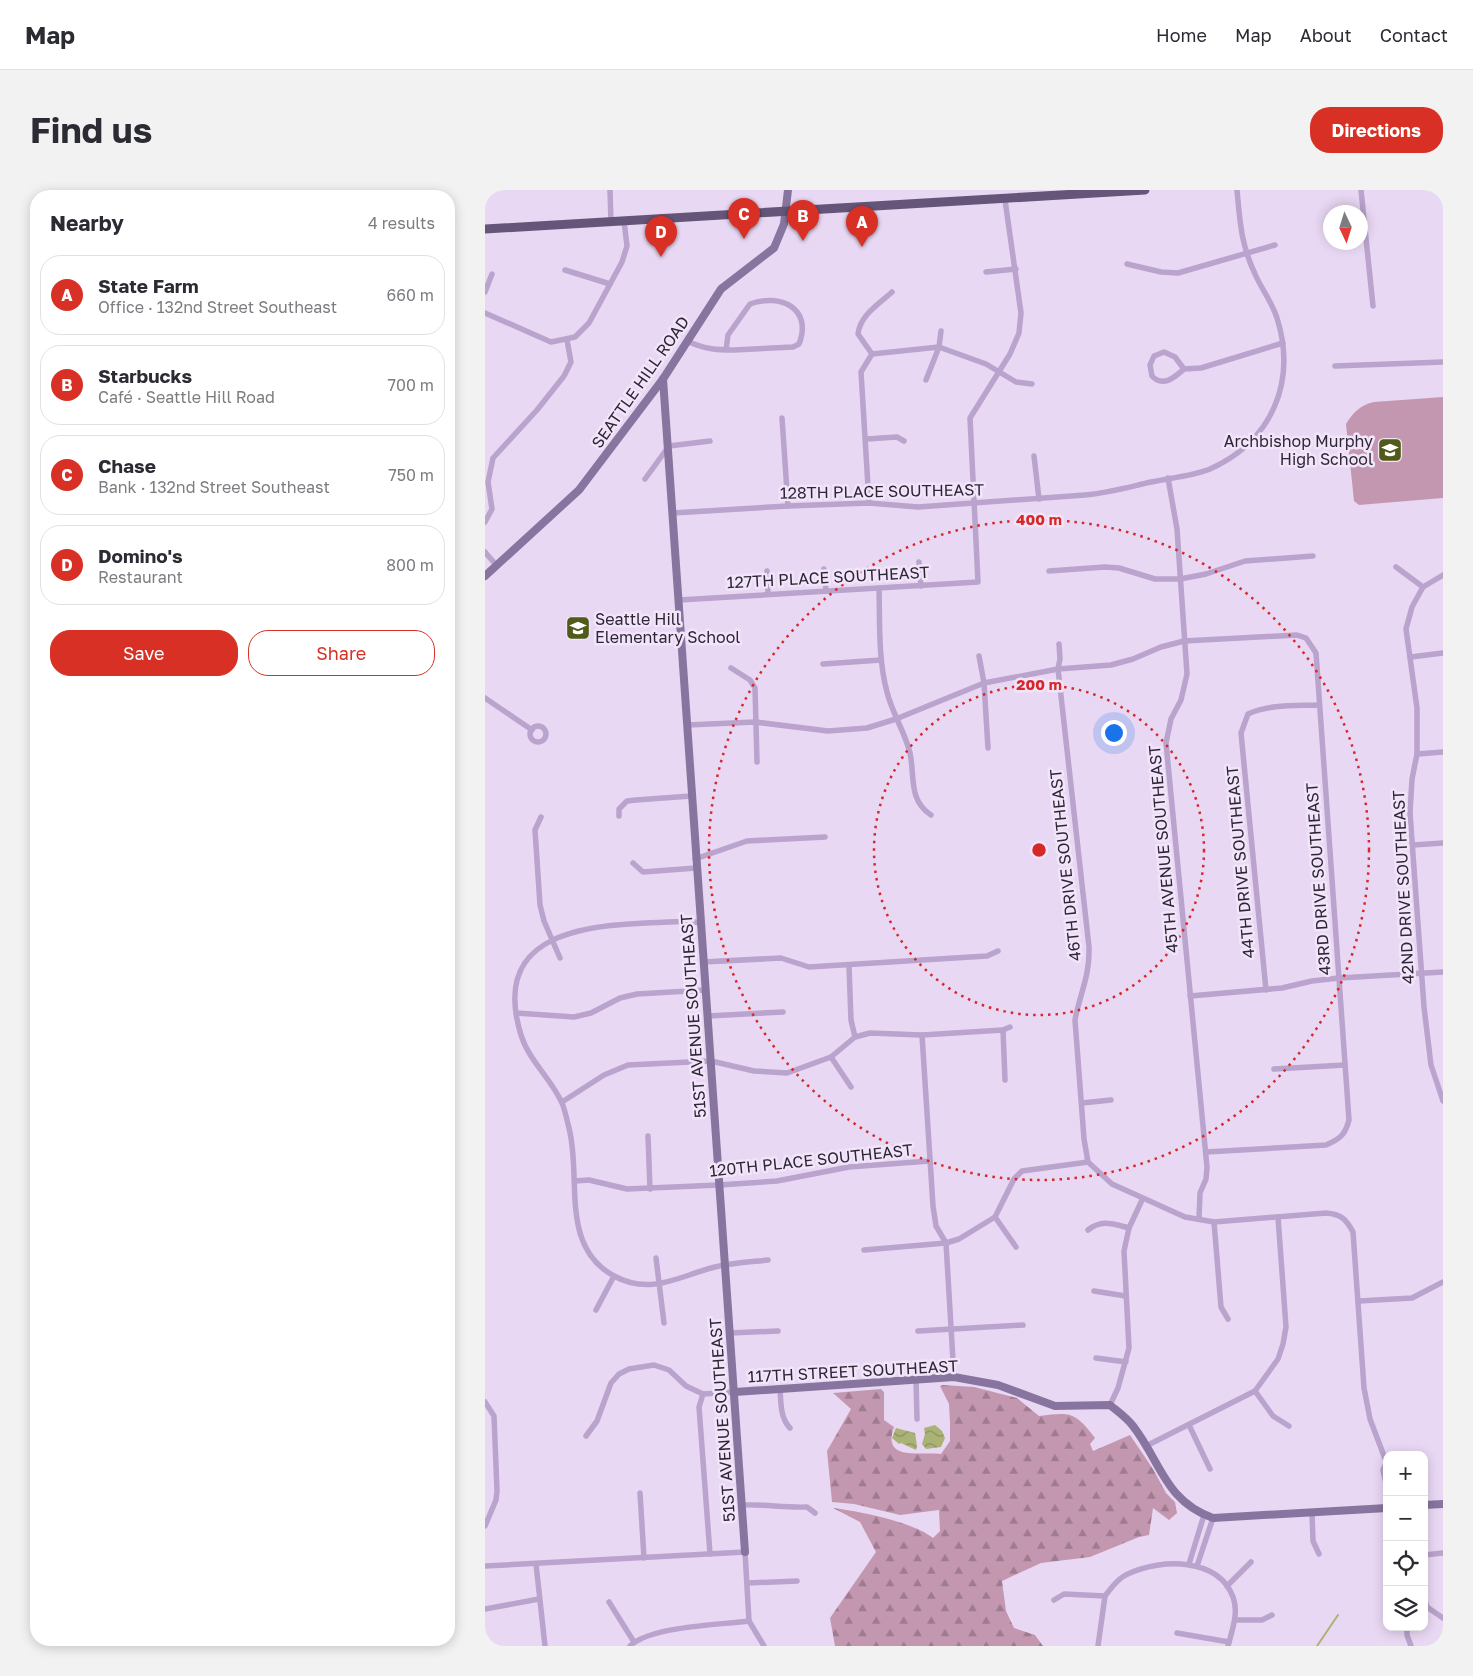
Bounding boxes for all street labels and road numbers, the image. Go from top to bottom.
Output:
street label: SEATTLE HILL ROAD [587,312,693,452]
street label: 128TH PLACE SOUTHEAST [780,479,984,503]
street label: 127TH PLACE SOUTHEAST [726,562,930,592]
street label: 45TH AVENUE SOUTHEAST [1144,744,1182,954]
street label: 44TH DRIVE SOUTHEAST [1222,765,1258,959]
street label: 46TH DRIVE SOUTHEAST [1045,768,1085,962]
street label: 43RD DRIVE SOUTHEAST [1301,782,1335,976]
street label: 42ND DRIVE SOUTHEAST [1388,789,1418,984]
street label: 51ST AVENUE SOUTHEAST [676,913,710,1119]
street label: 120TH PLACE SOUTHEAST [708,1139,914,1181]
street label: 51ST AVENUE SOUTHEAST [705,1317,739,1523]
street label: 117TH STREET SOUTHEAST [747,1355,959,1387]

